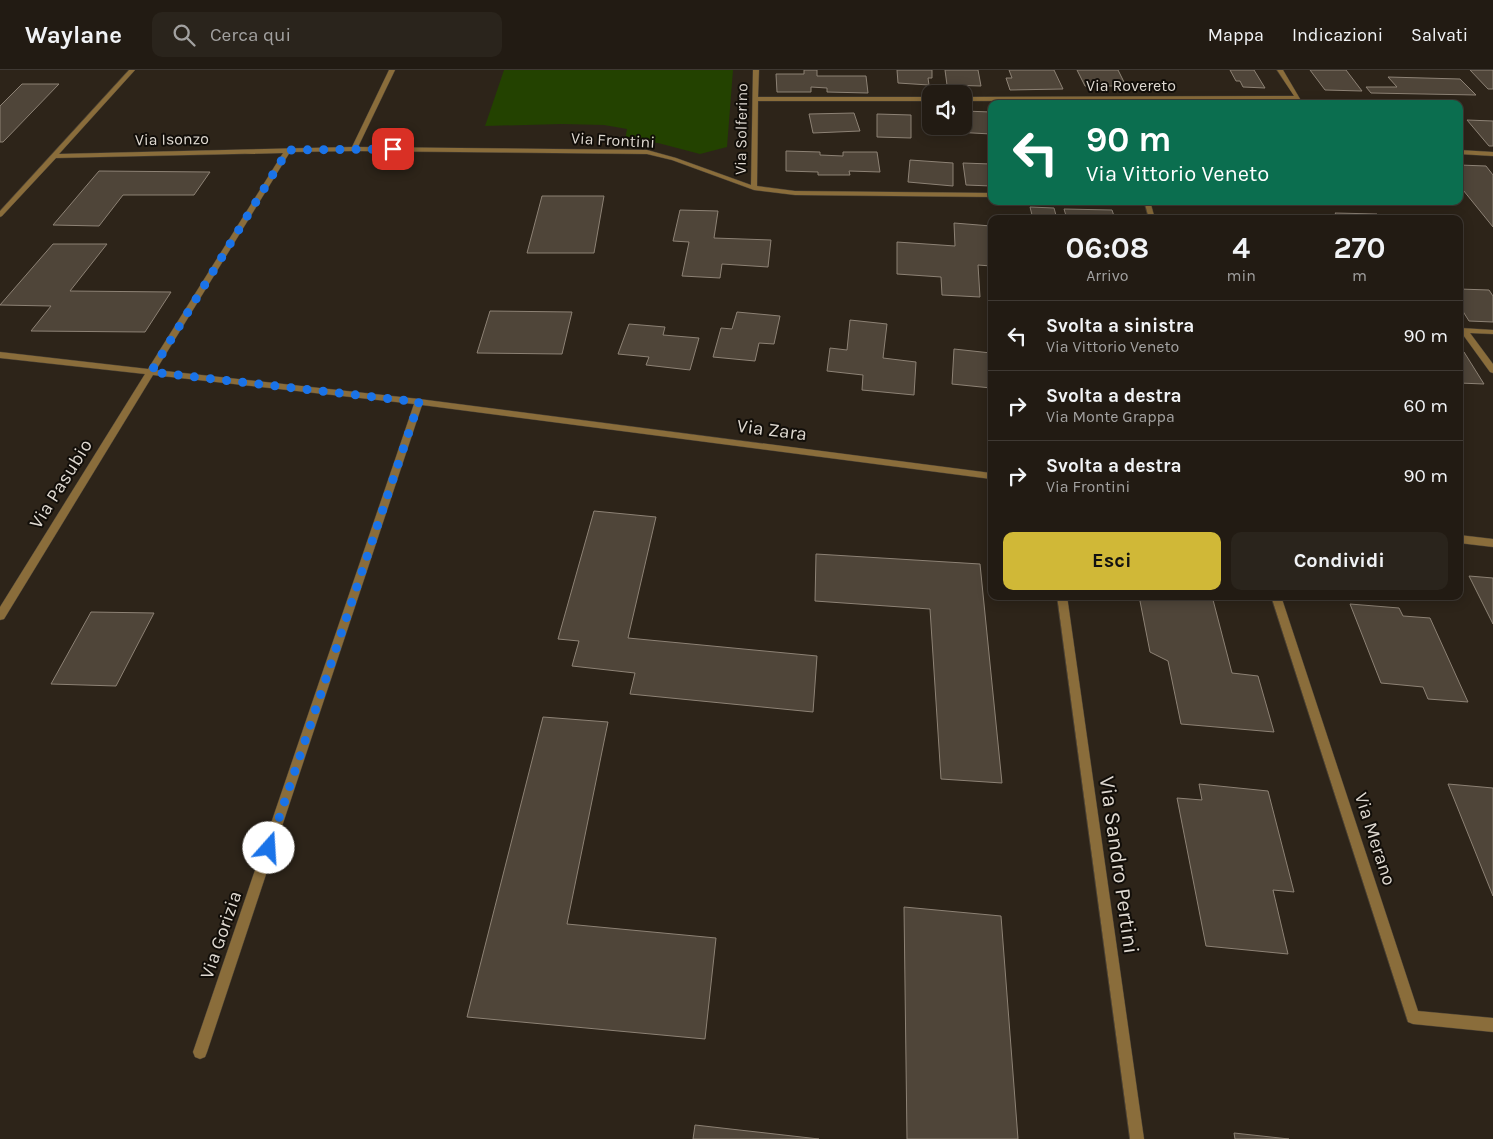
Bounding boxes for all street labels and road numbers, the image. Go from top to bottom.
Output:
street label: Via Rovereto [1086,76,1176,95]
street label: Via Solferino [731,83,751,175]
street label: Via Frontini [570,128,656,152]
street label: Via Isonzo [135,129,209,149]
street label: Via Zara [736,415,808,445]
street label: Via Pasubio [25,435,97,533]
street label: Via Sandro Pertini [1094,774,1144,956]
street label: Via Merano [1350,790,1400,888]
street label: Via Gorizia [196,888,246,982]

